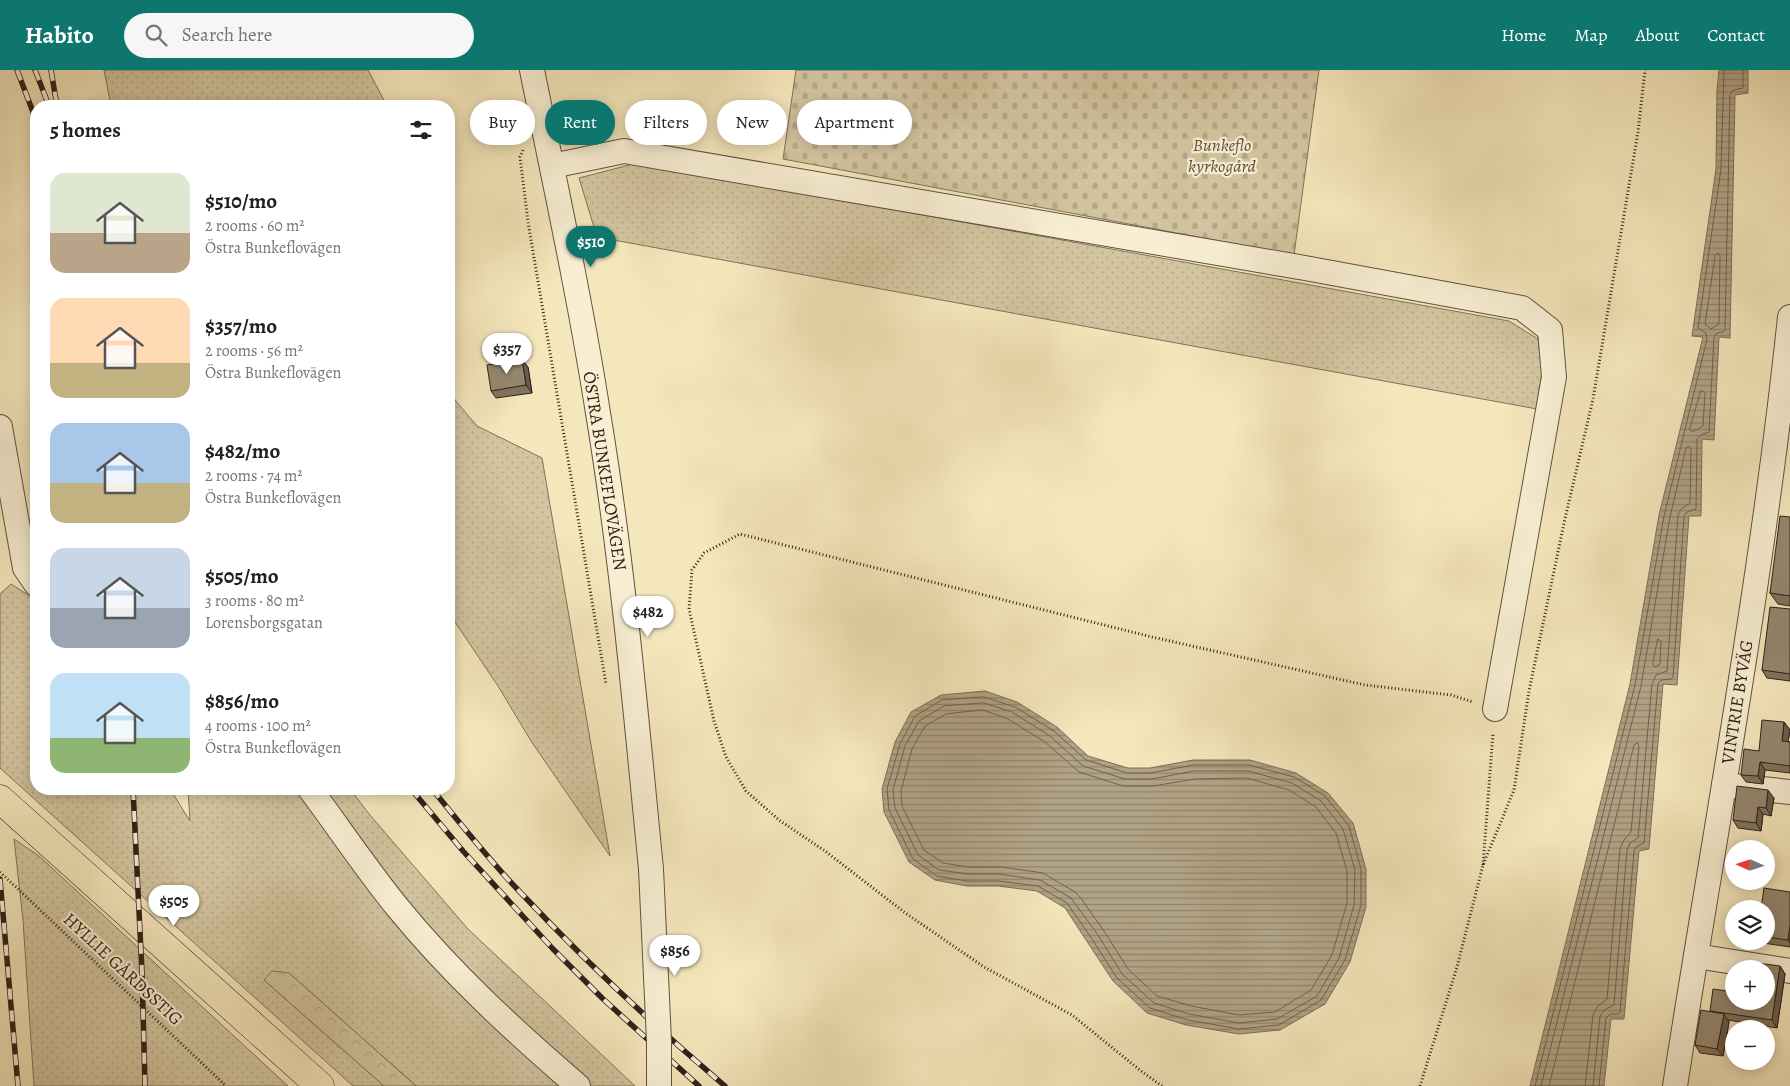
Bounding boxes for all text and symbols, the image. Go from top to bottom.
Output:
search box [124,13,474,58]
text: Habito [25,19,94,51]
icon: search [142,21,170,49]
text: Search here [182,22,272,48]
text: Home [1501,23,1546,47]
text: Map [1574,23,1607,47]
text: About [1635,23,1679,47]
text: Contact [1707,23,1765,47]
chip: Buy [470,100,535,145]
chip: Rent [545,100,615,145]
chip: Filters [625,100,707,145]
chip: New [717,100,787,145]
chip: Apartment [797,100,912,145]
text: 5 homes [50,116,121,144]
icon: filters [407,116,435,144]
park label: Bunkeflo kyrkogård [1188,133,1257,178]
text: $510/mo [205,187,277,215]
icon: home [90,193,150,253]
text: 2 rooms · 60 m² [205,215,305,237]
pin: $510 [561,226,621,268]
text: $510 [577,231,605,253]
text: Östra Bunkeflovägen [205,237,341,259]
text: $357/mo [205,312,277,340]
icon: home [90,318,150,378]
pin: $357 [477,332,537,375]
text: $357 [493,338,521,360]
text: 2 rooms · 56 m² [205,340,303,362]
text: Östra Bunkeflovägen [205,362,341,384]
street label: ÖSTRA BUNKEFLOVÄGEN [577,370,633,572]
text: $482/mo [205,437,280,465]
icon: home [90,443,150,503]
text: 2 rooms · 74 m² [205,465,303,487]
text: Östra Bunkeflovägen [205,487,341,509]
text: $505/mo [205,562,279,590]
icon: home [90,568,150,628]
text: 3 rooms · 80 m² [205,590,304,612]
pin: $482 [618,596,678,638]
text: $482 [633,601,663,623]
text: Lorensborgsgatan [205,612,323,634]
street label: VINTRIE BYVÄG [1715,638,1759,767]
text: $856/mo [205,687,279,715]
icon: home [90,693,150,753]
text: 4 rooms · 100 m² [205,715,311,737]
text: Östra Bunkeflovägen [205,737,341,759]
north arrow [1725,840,1775,890]
map controls [1725,840,1775,1070]
pin: $505 [144,884,204,927]
text: $505 [159,890,189,912]
button: layers [1725,900,1775,950]
street label: HYLLIE GÅRDSSTIG [58,907,188,1031]
pin: $856 [645,934,705,977]
text: $856 [660,940,690,962]
button: + [1725,960,1775,1010]
button: − [1725,1020,1775,1070]

